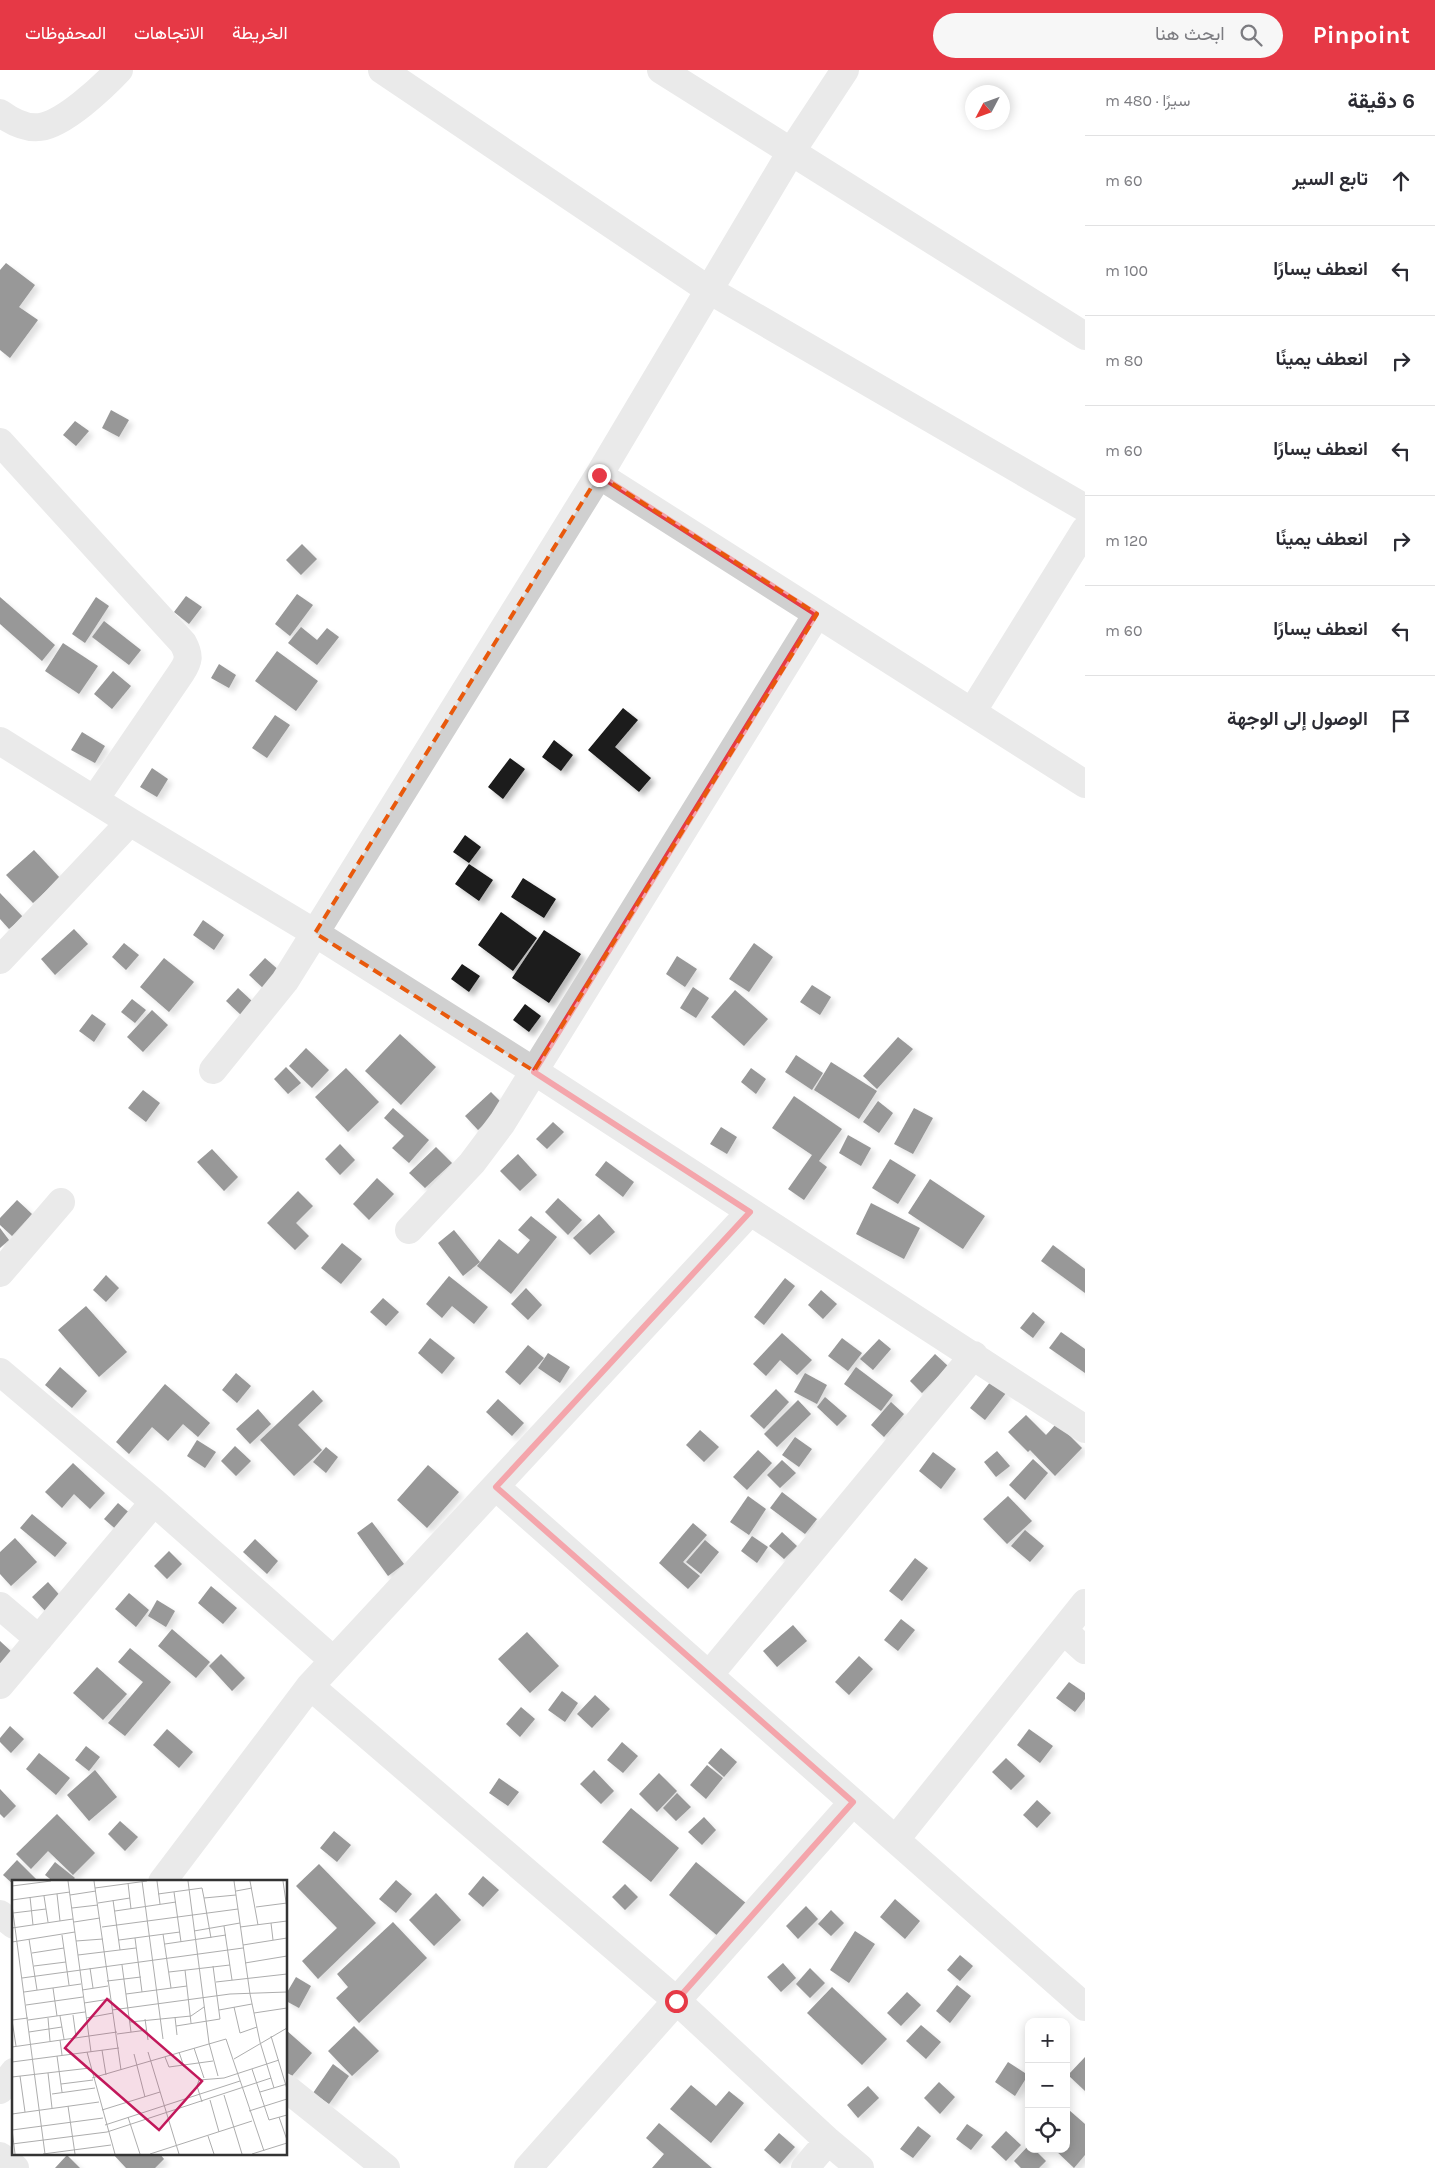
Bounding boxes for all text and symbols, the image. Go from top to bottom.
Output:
search box [933,13,1283,58]
icon: search [1237,21,1265,49]
text: Pinpoint [1313,21,1410,49]
text: المحفوظات [25,22,106,44]
text: الاتجاهات [134,22,204,44]
text: الخريطة [232,22,288,44]
text: ابحث هنا [1155,23,1225,45]
north arrow [965,85,1010,130]
text: 6 دقيقة [1347,89,1415,113]
text: سيرًا · 480 m [1105,91,1190,110]
icon: ahead [1387,167,1415,195]
text: تابع السير [1292,168,1368,190]
text: 60 m [1105,171,1142,190]
icon: left [1387,257,1415,285]
text: انعطف يسارًا [1273,258,1368,280]
text: 100 m [1105,261,1148,280]
icon: right [1387,347,1415,375]
text: انعطف يمينًا [1276,348,1368,370]
text: 80 m [1105,351,1143,370]
icon: left [1387,437,1415,465]
text: انعطف يسارًا [1273,438,1368,460]
text: 60 m [1105,441,1142,460]
route end [588,464,611,487]
icon: right [1387,527,1415,555]
text: انعطف يمينًا [1276,528,1368,550]
text: 120 m [1105,531,1148,550]
icon: left [1387,617,1415,645]
text: انعطف يسارًا [1273,618,1368,640]
text: 60 m [1105,621,1142,640]
icon: arrive [1387,707,1415,735]
text: الوصول إلى الوجهة [1227,708,1368,730]
inset map [12,1880,288,2156]
route start [665,1990,688,2013]
map controls [1025,2018,1070,2153]
button: + [1025,2018,1070,2063]
button: − [1025,2063,1070,2108]
button: locate [1025,2108,1070,2153]

